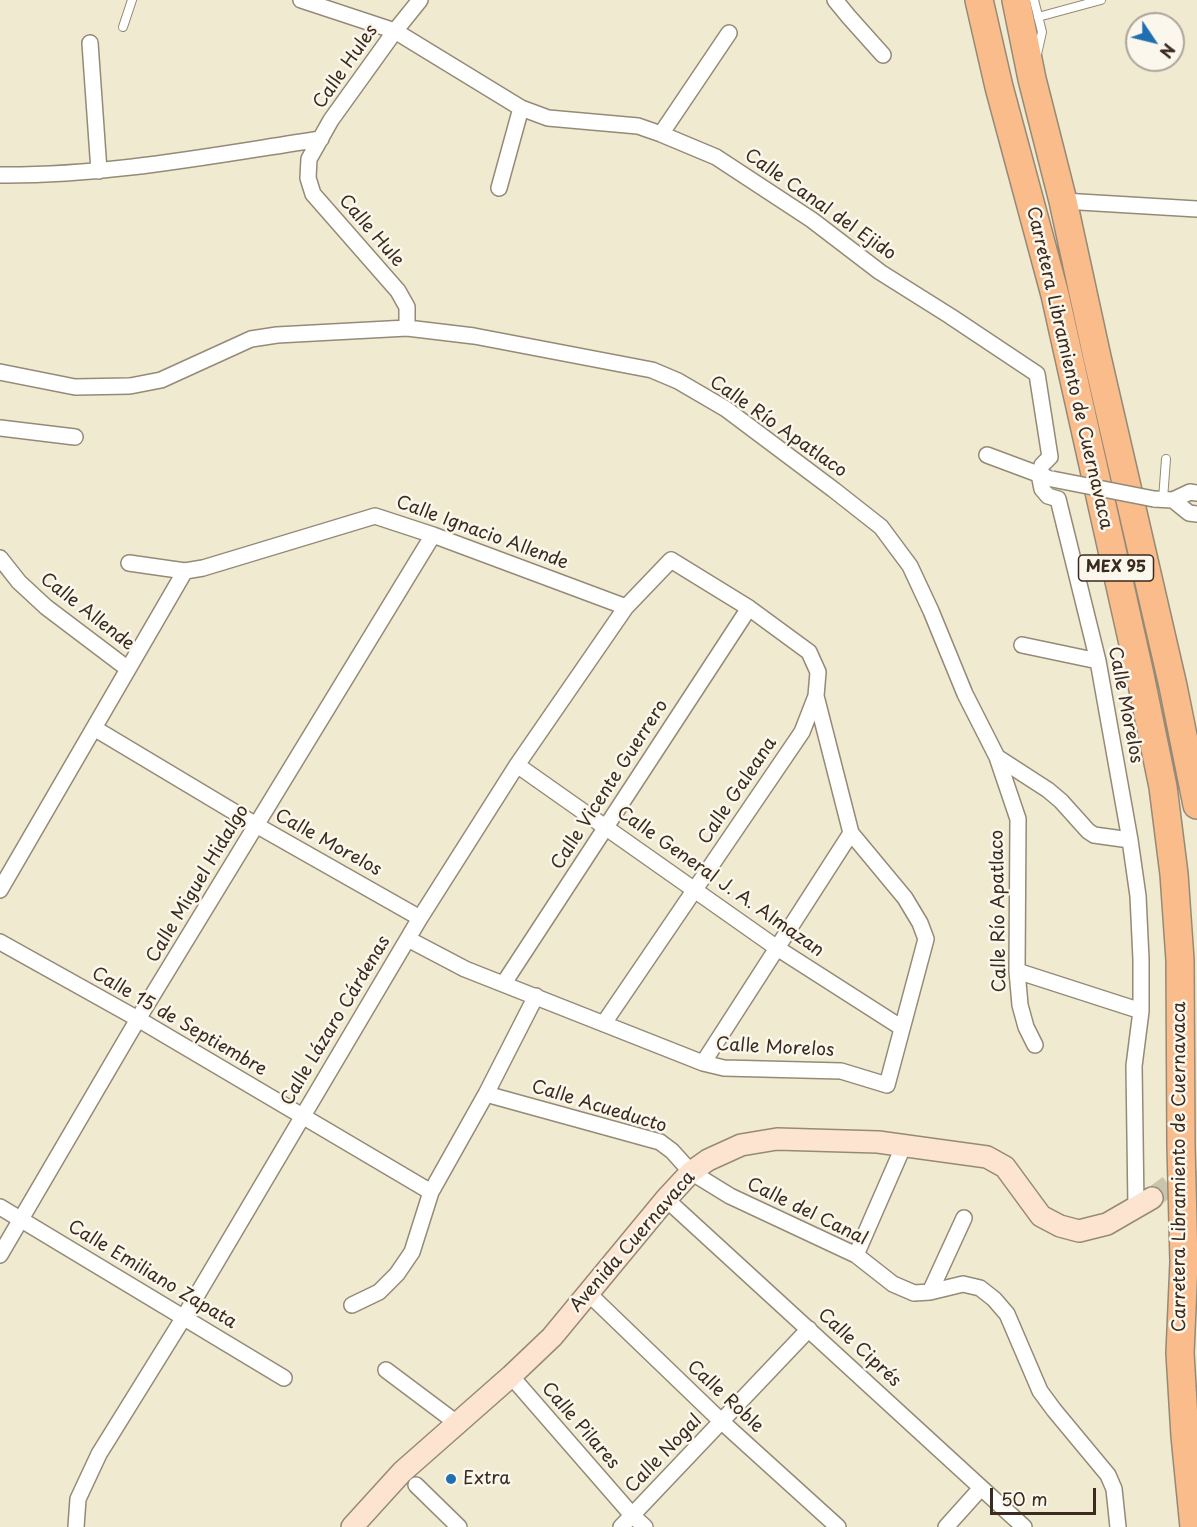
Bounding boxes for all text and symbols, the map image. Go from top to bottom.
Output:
north arrow [1125,12,1185,72]
street label: Calle Hules [309,21,383,113]
text: N [1155,39,1182,63]
street label: Calle Canal del Ejido [740,145,900,265]
street label: Calle Hule [334,190,408,272]
street label: Carretera Libramiento de Cuernavaca [1021,205,1117,531]
street label: Calle Río Apatlaco [705,372,851,482]
street label: Calle Ignacio Allende [393,492,571,574]
road number: MEX 95 [1078,555,1154,581]
street label: Calle Allende [36,568,138,656]
street label: Calle Morelos [1103,645,1147,765]
street label: Calle Vicente Guerrero [547,696,673,874]
street label: Calle Galeana [694,733,782,849]
street label: Calle Miguel Hidalgo [142,801,254,967]
street label: Calle General J. A. Almazan [612,802,828,962]
street label: Calle Morelos [271,805,385,881]
street label: Calle Río Apatlaco [987,830,1011,992]
street label: Calle Lázaro Cárdenas [277,932,395,1110]
street label: Calle 15 de Septiembre [88,963,270,1081]
street label: Carretera Libramiento de Cuernavaca [1169,1002,1191,1332]
street label: Calle Morelos [715,1034,835,1062]
street label: Calle Acueducto [529,1076,669,1138]
street label: Avenida Cuernavaca [566,1167,700,1317]
street label: Calle del Canal [743,1173,871,1251]
street label: Calle Emiliano Zapata [64,1216,240,1334]
street label: Calle Ciprés [813,1304,905,1392]
street label: Calle Roble [682,1356,768,1438]
street label: Calle Pilares [537,1378,623,1474]
street label: Calle Nogal [621,1410,707,1498]
place label: Extra [463,1468,510,1490]
marker: Extra [444,1472,458,1486]
scale bar [993,1476,1100,1514]
text: 50 m [1001,1485,1048,1512]

